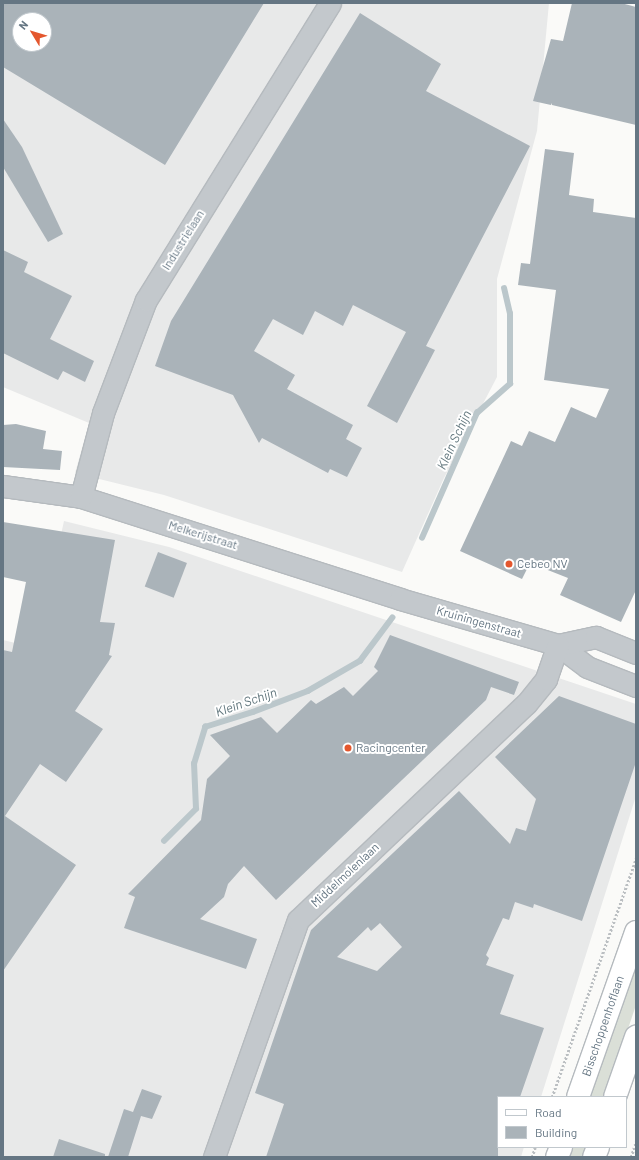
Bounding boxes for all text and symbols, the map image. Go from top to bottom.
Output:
north arrow [12,12,52,52]
text: N [16,18,30,32]
street label: Industrielaan [159,207,207,273]
water label: Klein Schijn [433,408,475,472]
street label: Melkerijstraat [167,518,239,552]
place label: Cebeo NV [517,557,568,571]
marker: Cebeo NV [504,559,514,569]
street label: Kruiningenstraat [435,603,523,641]
water label: Klein Schijn [213,684,279,720]
place label: Racingcenter [356,741,426,755]
marker: Racingcenter [343,743,353,753]
street label: Middelmolenlaan [308,840,382,910]
street label: Bisschoppenhoflaan [579,974,627,1078]
legend [497,1096,627,1148]
text: Road [535,1105,562,1119]
text: Building [535,1125,577,1139]

